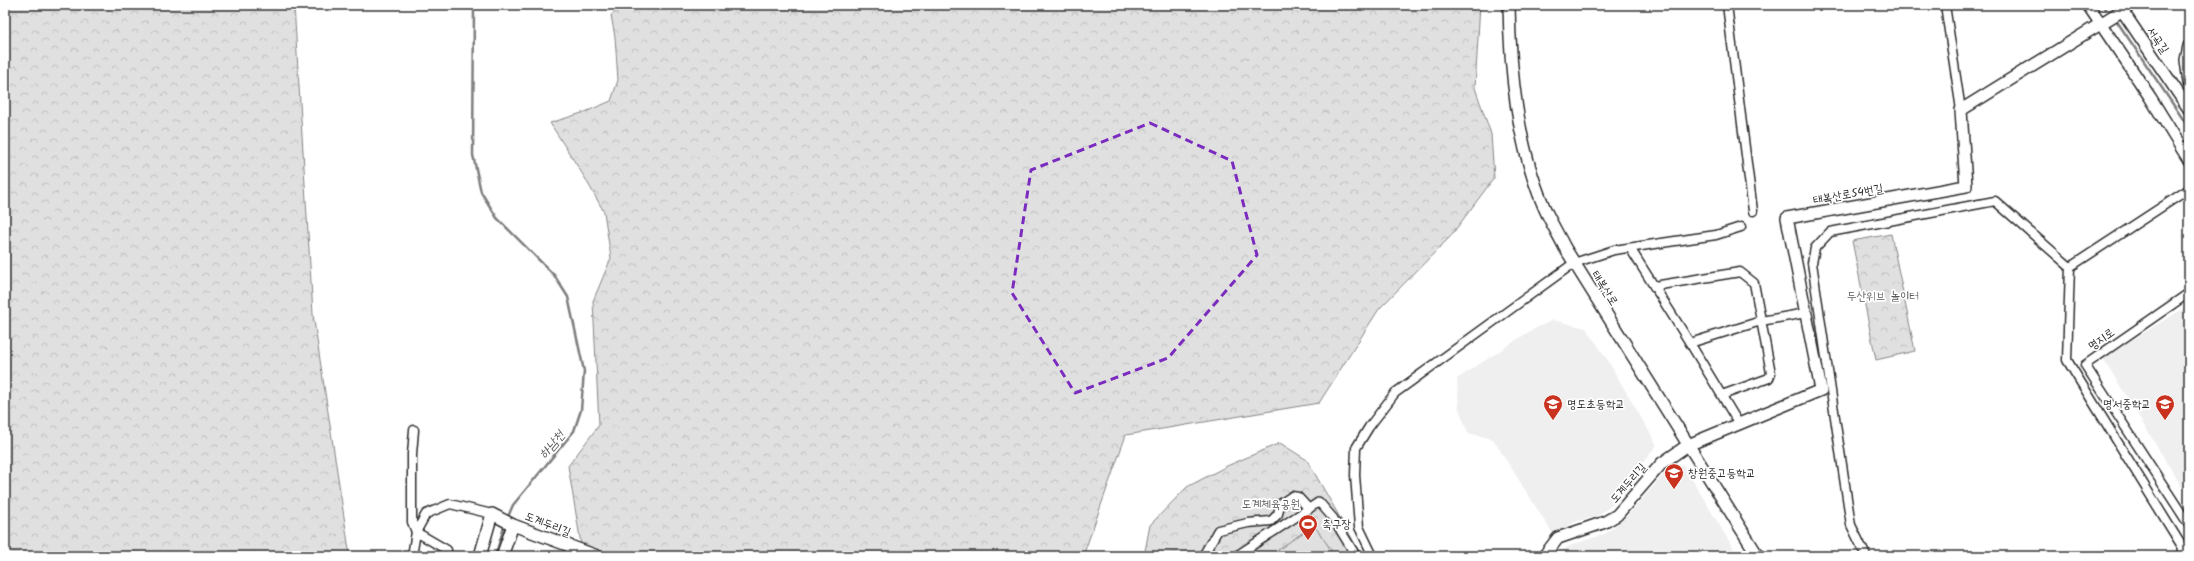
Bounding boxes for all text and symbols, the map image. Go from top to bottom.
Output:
street label: 서곡길 [2142,23,2174,58]
street label: 태복산로54번길 [1811,179,1885,210]
street label: 태복산로 [1586,267,1623,310]
park label: 두산위브 놀이터 [1847,287,1919,306]
street label: 명지로 [2084,323,2119,355]
school or university icon: 명도초등학교 [1542,393,1564,421]
school or university icon: 명서중학교 [2154,393,2176,421]
place label: 명도초등학교 [1567,395,1625,414]
place label: 명서중학교 [2103,395,2151,414]
water label: 하남천 [534,425,571,464]
street label: 도계두리길 [1605,459,1652,508]
school or university icon: 창원중고등학교 [1663,462,1685,490]
place label: 창원중고등학교 [1688,464,1756,483]
park label: 도계체육공원 [1242,495,1300,514]
street label: 도계두리길 [522,507,574,542]
sports icon: 축구장 [1297,513,1319,541]
place label: 축구장 [1322,515,1351,534]

